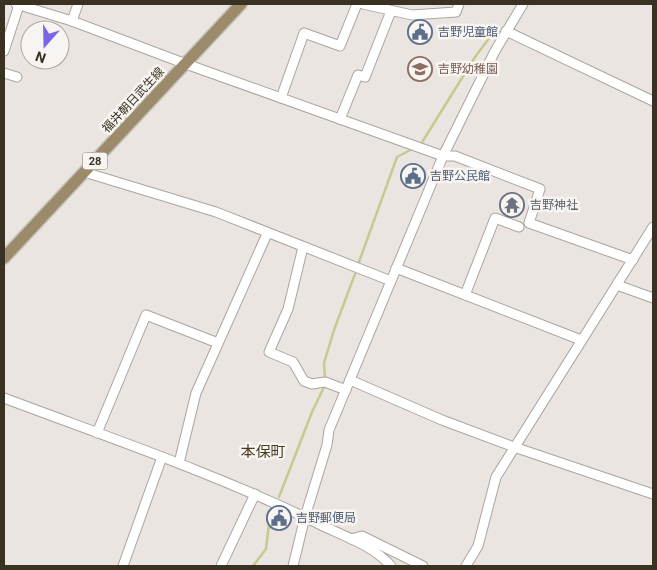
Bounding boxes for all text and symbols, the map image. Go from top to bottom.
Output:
public building icon: 吉野児童館 [407,19,433,45]
north arrow [20,20,70,70]
place label: 吉野児童館 [438,25,498,39]
text: N [33,48,48,66]
school or university icon: 吉野幼稚園 [407,56,433,82]
place label: 吉野幼稚園 [438,62,498,76]
street label: 福井朝日武生線 [99,65,167,135]
road number: 28 [82,153,108,170]
public building icon: 吉野公民館 [400,163,426,189]
place label: 吉野公民館 [430,169,490,183]
temple icon: 吉野神社 [499,192,525,218]
place label: 吉野神社 [530,198,578,212]
district label: 本保町 [240,443,286,461]
public building icon: 吉野郵便局 [266,505,292,531]
place label: 吉野郵便局 [296,511,356,525]

